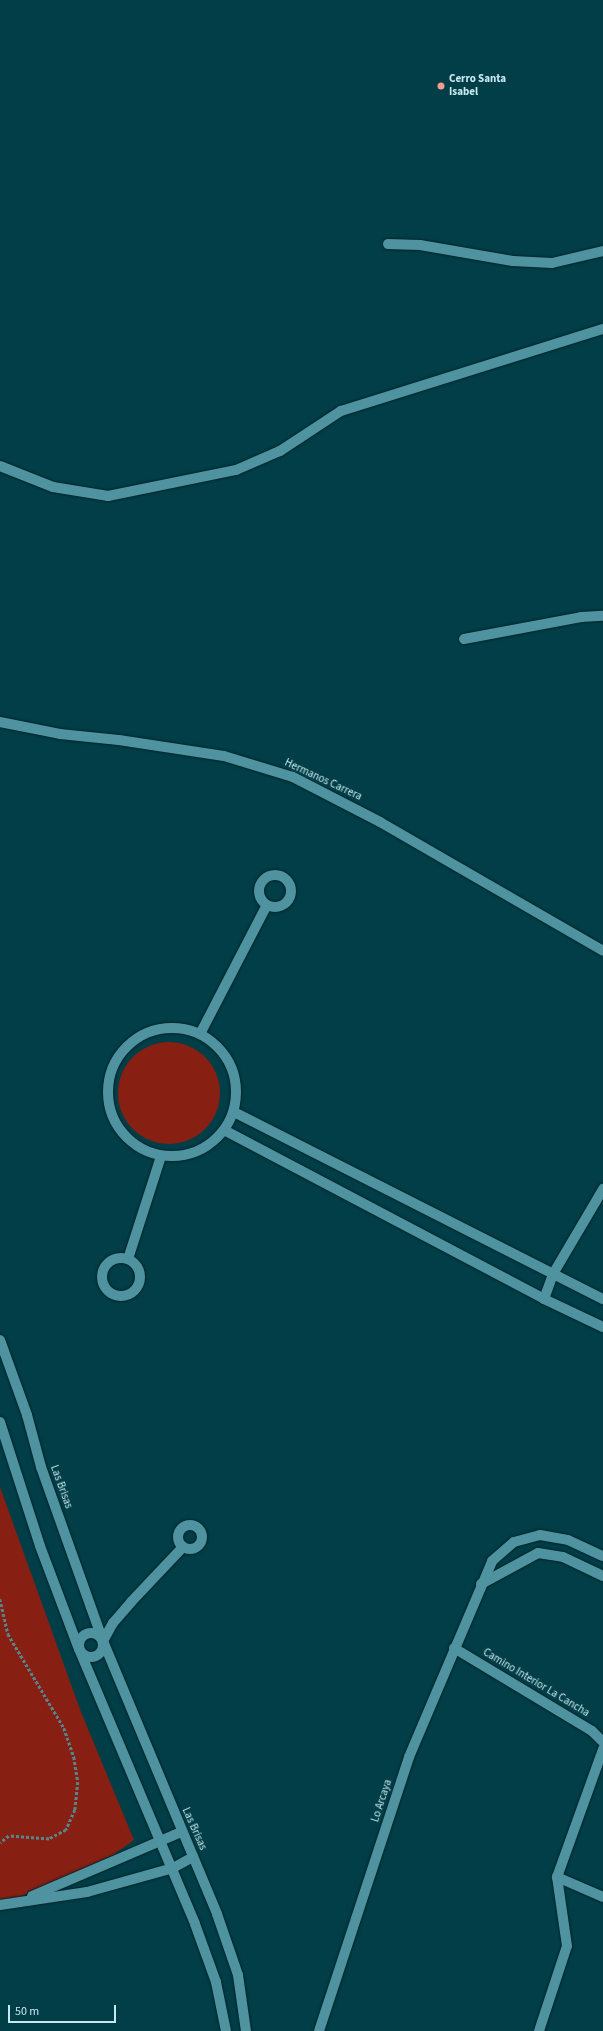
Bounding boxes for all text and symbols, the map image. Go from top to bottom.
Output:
place label: Cerro Santa Isabel [449,73,506,99]
marker: Cerro Santa Isabel [436,81,446,91]
street label: Hermanos Carrera [282,756,364,804]
street label: Las Brisas [47,1463,75,1511]
street label: Camino Interior La Cancha [480,1646,592,1720]
street label: Lo Arcaya [369,1778,395,1824]
street label: Las Brisas [179,1806,209,1852]
scale bar [10,1997,118,2023]
text: 50 m [15,2003,39,2020]

